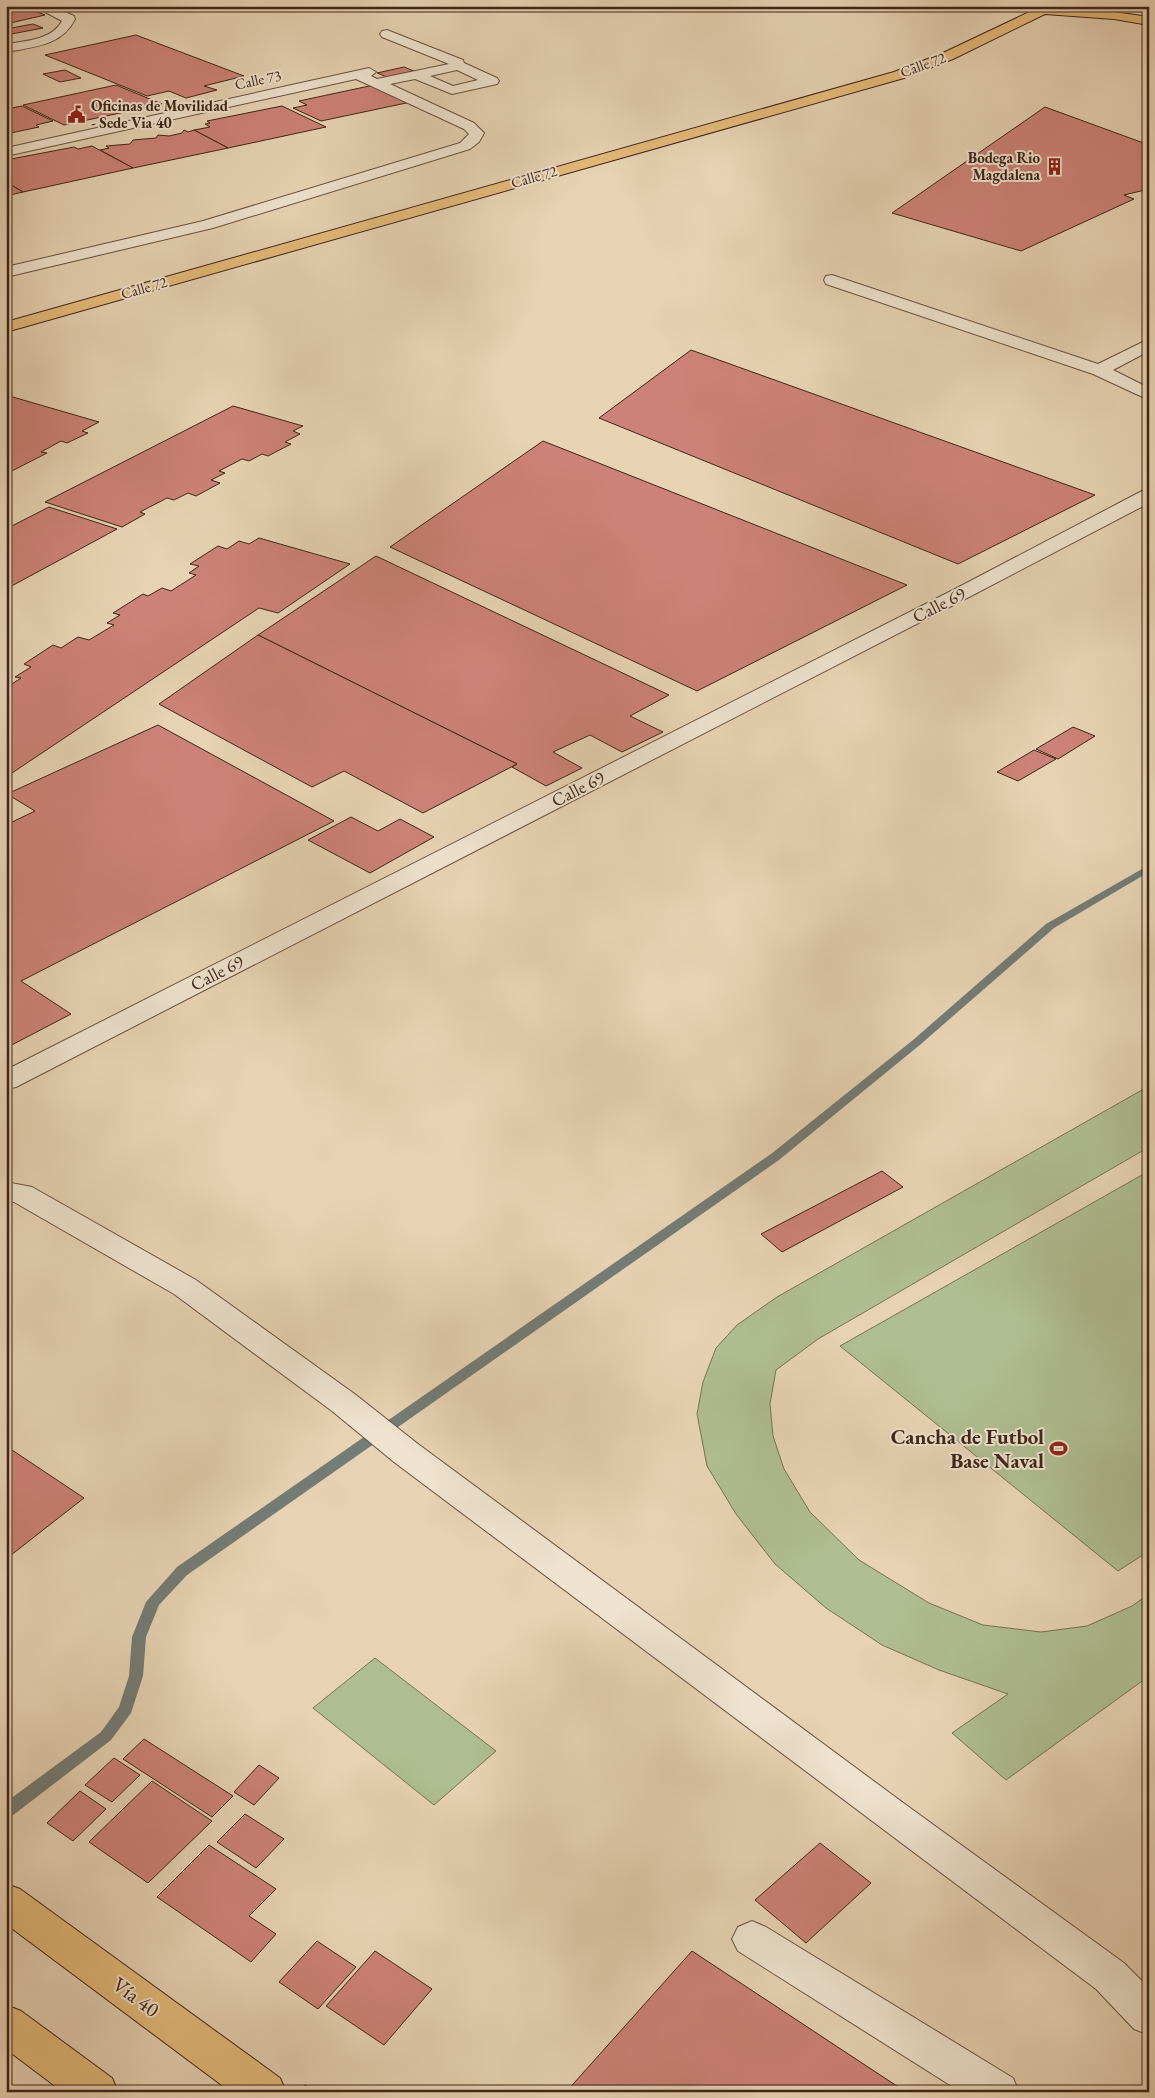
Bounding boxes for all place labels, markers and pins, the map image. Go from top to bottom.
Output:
place label: Oficinas de Movilidad - Sede Via 40 [91,96,229,132]
public building icon: Oficinas de Movilidad - Sede Via 40 [67,105,87,125]
place label: Bodega Rio Magdalena [968,148,1040,184]
building icon: Bodega Rio Magdalena [1044,157,1064,177]
place label: Cancha de Futbol Base Naval [891,1423,1044,1474]
sports icon: Cancha de Futbol Base Naval [1048,1439,1068,1459]

